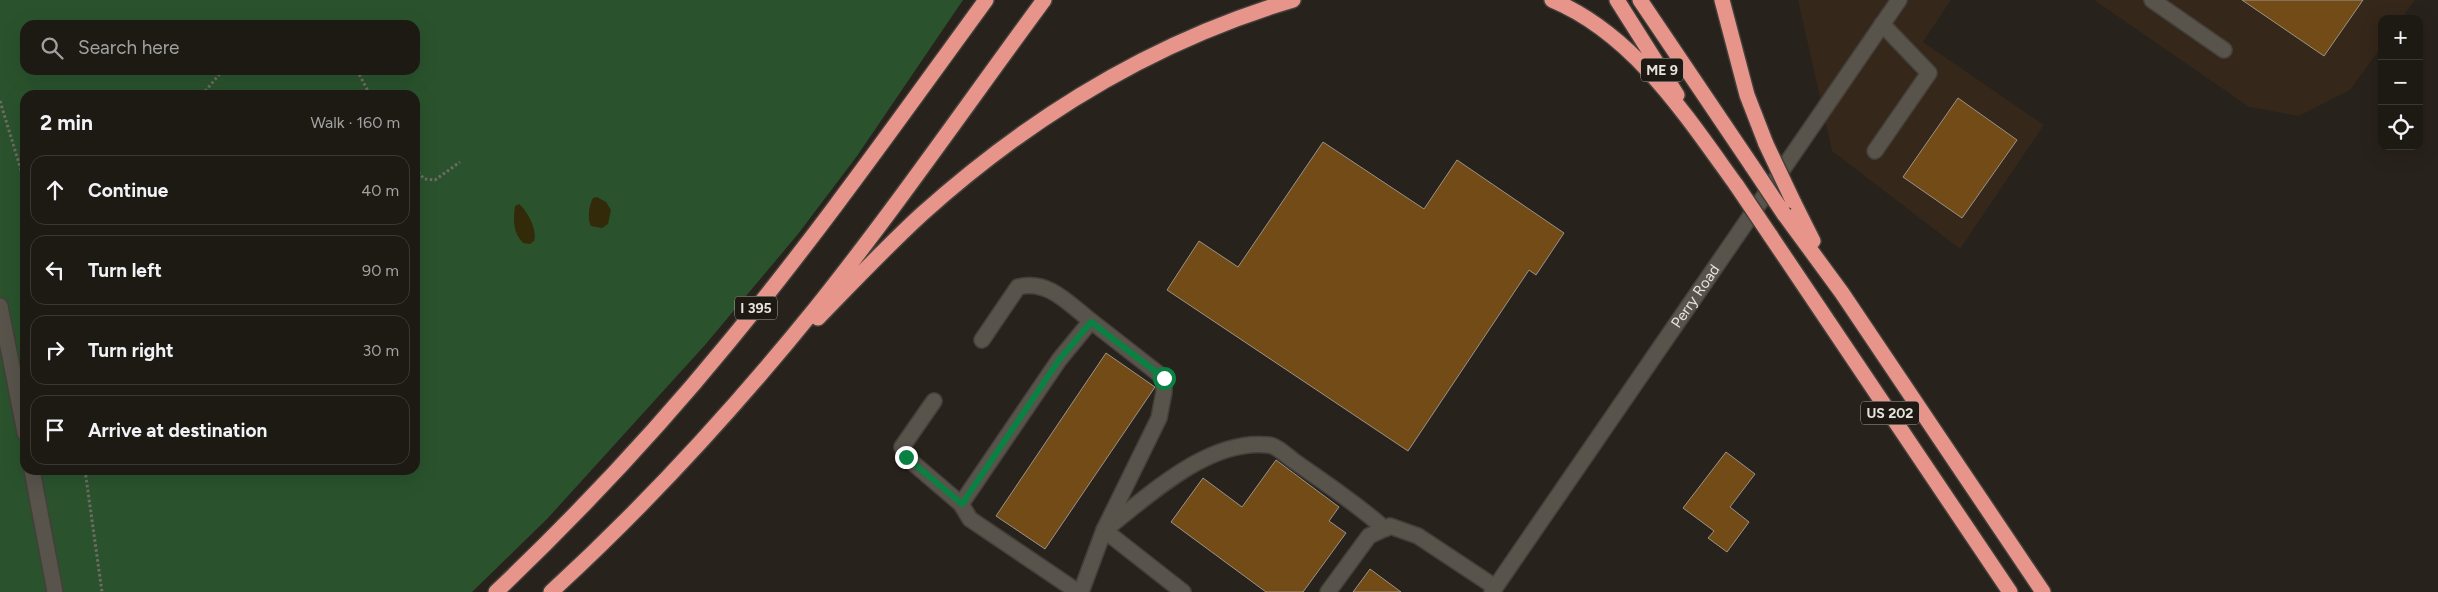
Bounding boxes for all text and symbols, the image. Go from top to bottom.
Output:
map controls [2378,15,2423,150]
button: + [2378,15,2423,60]
search box [20,20,420,75]
icon: search [38,34,66,62]
text: Search here [78,36,180,59]
road number: ME 9 [1641,58,1683,82]
button: − [2378,60,2423,105]
button: locate [2378,105,2423,150]
text: 2 min [40,110,93,135]
text: Walk · 160 m [310,113,400,132]
icon: ahead [41,176,69,204]
text: Continue [88,179,168,202]
text: 40 m [361,181,399,200]
icon: left [41,256,69,284]
text: Turn left [88,259,162,282]
text: 90 m [362,261,399,280]
street label: Perry Road [1667,261,1723,331]
road number: I 395 [735,296,777,320]
icon: right [41,336,69,364]
text: Turn right [88,339,174,362]
text: 30 m [362,341,399,360]
route start [1153,367,1176,390]
road number: US 202 [1861,402,1919,424]
icon: arrive [41,416,69,444]
text: Arrive at destination [88,419,267,442]
route end [895,446,918,469]

